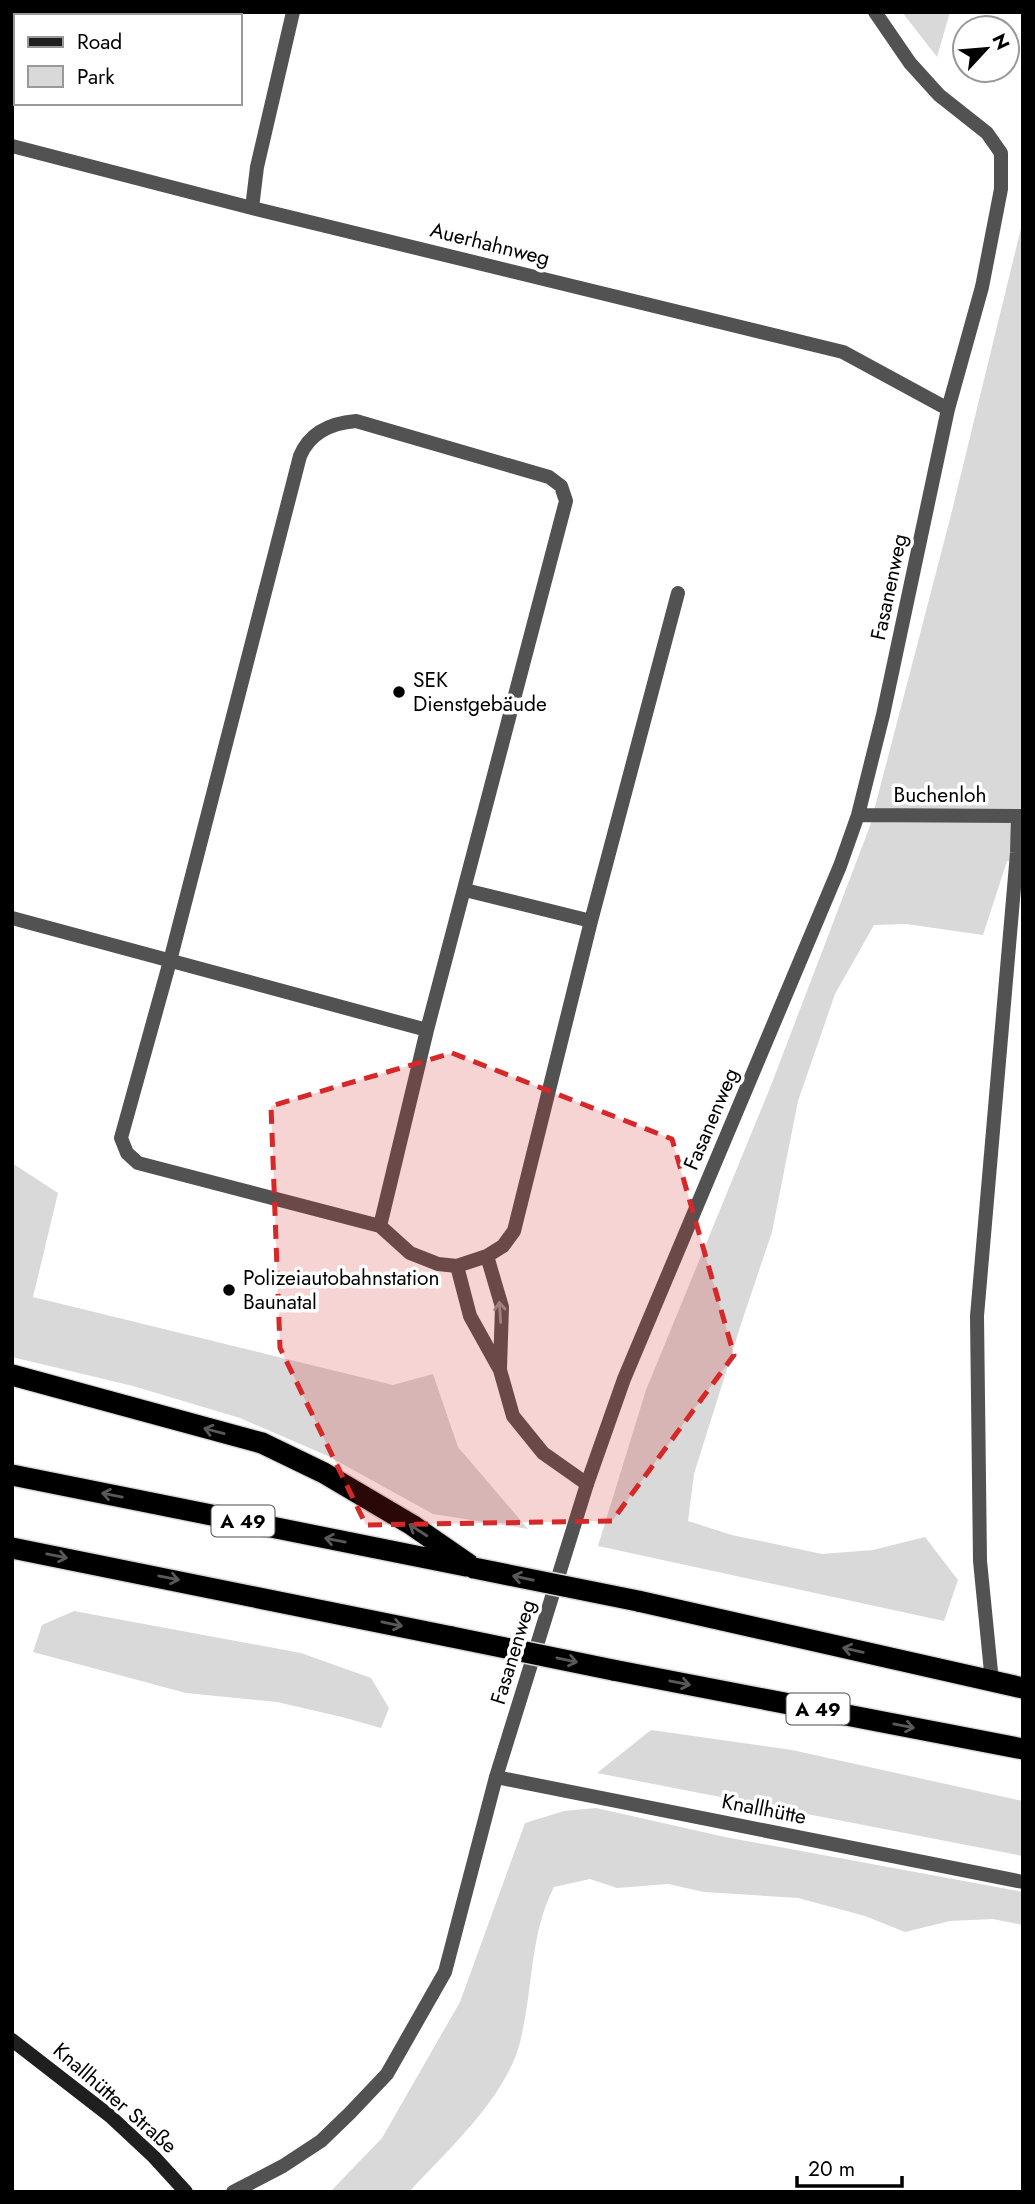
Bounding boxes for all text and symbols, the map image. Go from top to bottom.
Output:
legend [14,14,242,105]
north arrow [951,14,1021,84]
text: Road [77,27,122,57]
text: N [985,29,1016,54]
text: Park [77,62,115,92]
street label: Auerhahnweg [427,215,553,273]
street label: Fasanenweg [863,531,915,643]
place label: SEK Dienstgebäude [413,665,547,719]
marker: SEK Dienstgebäude [391,684,407,700]
street label: Buchenloh [894,780,986,810]
street label: Fasanenweg [676,1063,746,1175]
place label: Polizeiautobahnstation Baunatal [243,1263,440,1317]
marker: Polizeiautobahnstation Baunatal [221,1282,237,1298]
one-way arrow [494,1301,507,1324]
one-way arrow [203,1424,226,1437]
one-way arrow [101,1488,124,1502]
road number: A 49 [212,1506,274,1536]
one-way arrow [409,1522,428,1537]
one-way arrow [324,1532,347,1546]
one-way arrow [45,1550,68,1563]
one-way arrow [512,1570,535,1584]
one-way arrow [157,1572,180,1586]
street label: Fasanenweg [483,1596,543,1708]
one-way arrow [380,1618,403,1632]
one-way arrow [842,1643,865,1657]
one-way arrow [555,1654,578,1668]
one-way arrow [668,1676,691,1690]
road number: A 49 [786,1694,850,1724]
one-way arrow [892,1719,915,1733]
street label: Knallhütte [719,1786,809,1832]
street label: Knallhütter Straße [46,2036,184,2160]
scale bar [797,2144,902,2188]
text: 20 m [808,2154,855,2184]

